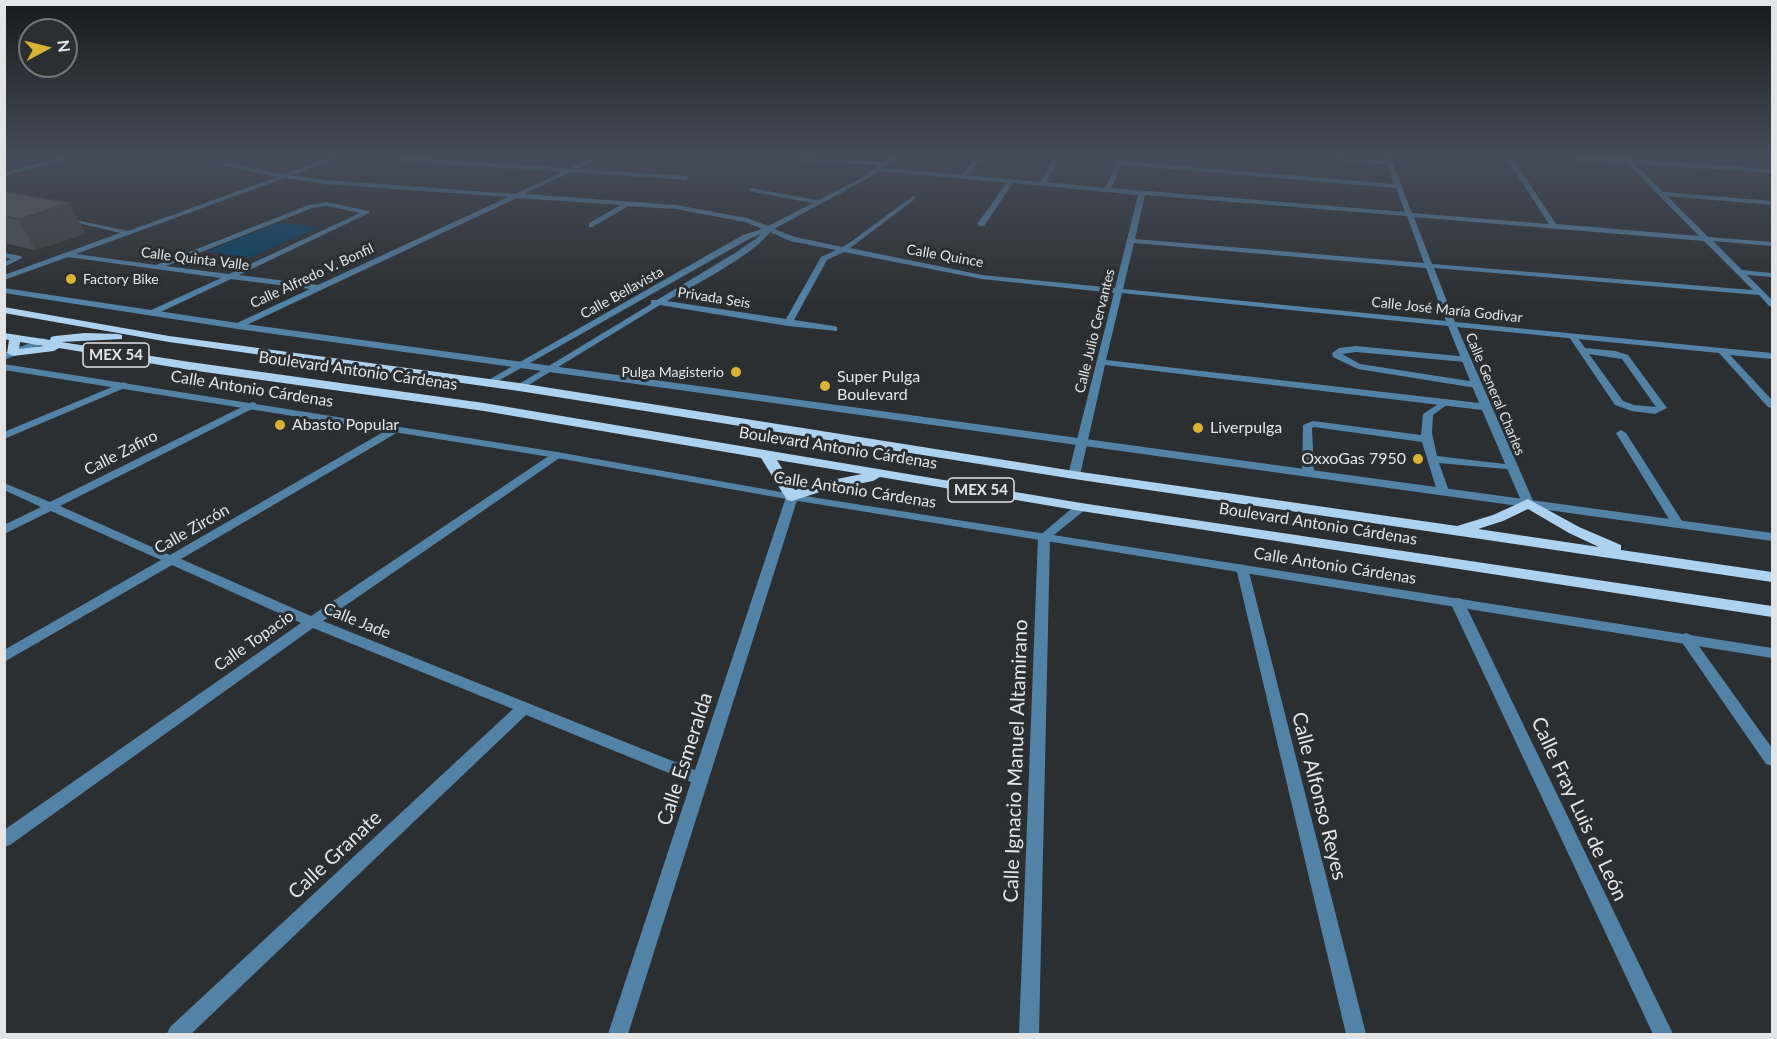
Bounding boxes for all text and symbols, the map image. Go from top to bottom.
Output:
north arrow [18,18,78,78]
text: N [54,39,75,53]
street label: Calle Alfredo V. Bonfil [248,240,376,312]
street label: Calle Quince [905,241,985,271]
street label: Calle Quinta Valle [140,244,250,274]
street label: Calle Bellavista [578,263,666,323]
street label: Calle Julio Cervantes [1071,267,1119,395]
place label: Factory Bike [83,271,159,287]
marker: Factory Bike [64,272,78,286]
street label: Privada Seis [676,284,752,312]
street label: Calle José María Godivar [1371,294,1523,326]
street label: Calle General Charles [1462,330,1528,458]
road number: MEX 54 [83,343,149,367]
street label: Boulevard Antonio Cárdenas [257,348,459,394]
place label: Pulga Magisterio [622,364,724,380]
marker: Pulga Magisterio [729,365,743,379]
street label: Calle Antonio Cárdenas [169,367,335,411]
place label: Super Pulga Boulevard [837,367,920,405]
marker: Super Pulga Boulevard [818,379,832,393]
place label: Abasto Popular [292,415,399,435]
marker: Abasto Popular [273,418,287,432]
place label: Liverpulga [1210,418,1282,438]
marker: Liverpulga [1191,421,1205,435]
street label: Boulevard Antonio Cárdenas [737,423,939,473]
street label: Calle Zafiro [81,426,161,480]
place label: OxxoGas 7950 [1301,449,1406,469]
marker: OxxoGas 7950 [1411,452,1425,466]
street label: Calle Antonio Cárdenas [772,468,938,512]
road number: MEX 54 [948,478,1014,502]
street label: Boulevard Antonio Cárdenas [1217,499,1419,549]
street label: Calle Zircón [151,500,233,558]
street label: Calle Antonio Cárdenas [1252,544,1418,588]
street label: Calle Jade [321,599,393,643]
street label: Calle Topacio [210,607,298,675]
street label: Calle Ignacio Manuel Altamirano [999,619,1033,903]
street label: Calle Esmeralda [652,689,718,829]
street label: Calle Alfonso Reyes [1287,709,1351,883]
street label: Calle Fray Luis de León [1526,713,1632,905]
street label: Calle Granate [283,806,387,904]

